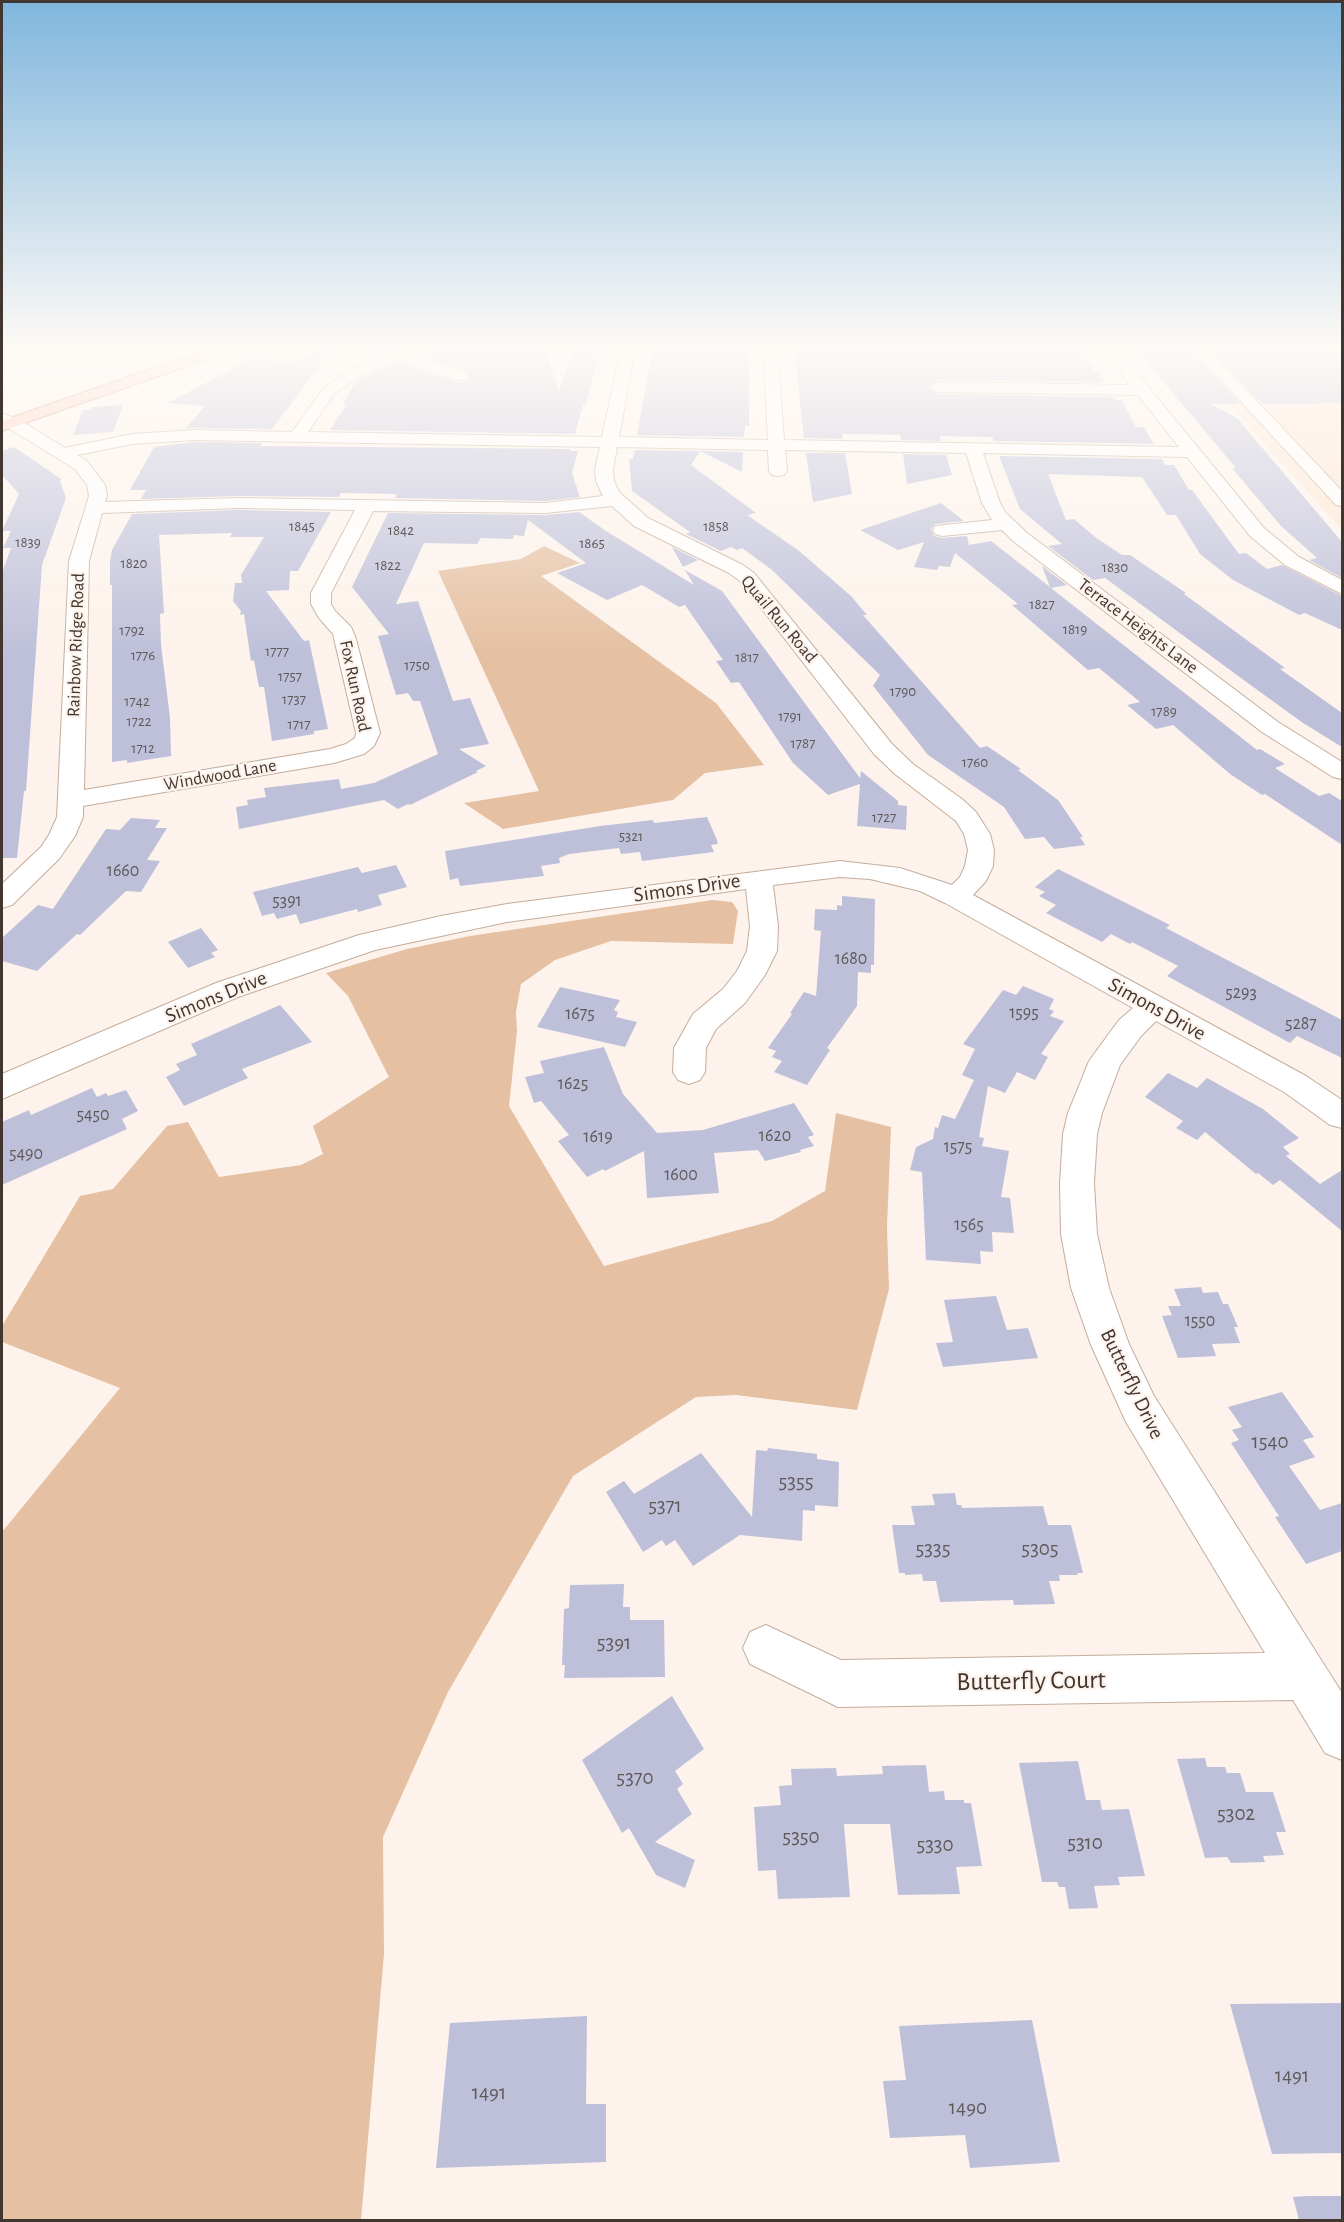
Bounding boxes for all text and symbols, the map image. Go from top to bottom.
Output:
house number: 1845 [289,517,315,535]
house number: 1858 [703,517,729,535]
house number: 1842 [388,521,414,539]
house number: 1839 [15,533,41,551]
house number: 1865 [579,534,605,552]
house number: 1820 [120,554,148,572]
house number: 1822 [375,556,401,574]
house number: 1830 [1102,558,1128,576]
street label: Quail Run Road [736,571,822,667]
street label: Rainbow Ridge Road [63,573,89,717]
street label: Terrace Heights Lane [1074,574,1202,678]
house number: 1827 [1029,595,1055,613]
house number: 1819 [1063,620,1087,638]
house number: 1792 [119,621,145,639]
street label: Fox Run Road [335,638,375,734]
house number: 1777 [265,642,289,660]
house number: 1776 [131,646,155,664]
house number: 1817 [735,648,759,666]
house number: 1750 [404,656,430,674]
house number: 1757 [278,667,302,685]
house number: 1790 [890,682,916,700]
house number: 1737 [282,690,306,708]
house number: 1742 [124,692,150,710]
house number: 1789 [1151,702,1177,720]
house number: 1791 [778,707,802,725]
house number: 1722 [126,712,152,730]
house number: 1717 [288,715,310,733]
house number: 1787 [791,734,815,752]
house number: 1712 [131,739,155,757]
house number: 1760 [962,753,988,771]
street label: Windwood Lane [162,754,278,796]
house number: 1727 [872,808,896,826]
house number: 5321 [619,827,643,845]
house number: 1660 [107,860,139,882]
street label: Simons Drive [632,868,742,908]
house number: 5391 [272,890,302,912]
house number: 1680 [835,948,867,970]
street label: Simons Drive [161,965,271,1029]
street label: Simons Drive [1104,972,1210,1046]
house number: 5293 [1225,982,1257,1004]
house number: 1595 [1009,1002,1039,1024]
house number: 1675 [565,1003,595,1025]
house number: 5287 [1285,1013,1317,1035]
house number: 1625 [558,1073,588,1095]
house number: 5450 [76,1104,110,1126]
house number: 1620 [759,1125,791,1147]
house number: 1619 [583,1126,613,1148]
house number: 1575 [944,1136,972,1158]
house number: 5490 [9,1143,43,1165]
house number: 1600 [664,1164,698,1186]
house number: 1565 [954,1214,984,1236]
house number: 1550 [1185,1310,1215,1332]
street label: Butterfly Drive [1094,1325,1170,1443]
house number: 1540 [1251,1429,1289,1455]
house number: 5355 [779,1469,813,1495]
house number: 5371 [648,1493,682,1519]
house number: 5335 [916,1536,950,1562]
house number: 5305 [1021,1536,1059,1562]
house number: 5391 [597,1630,631,1656]
street label: Butterfly Court [956,1664,1106,1698]
house number: 5370 [616,1765,654,1791]
house number: 5302 [1217,1801,1255,1827]
house number: 5350 [782,1824,820,1850]
house number: 5310 [1067,1830,1103,1856]
house number: 5330 [916,1832,954,1858]
house number: 1491 [1275,2063,1309,2089]
house number: 1491 [472,2080,506,2106]
house number: 1490 [949,2095,987,2121]

